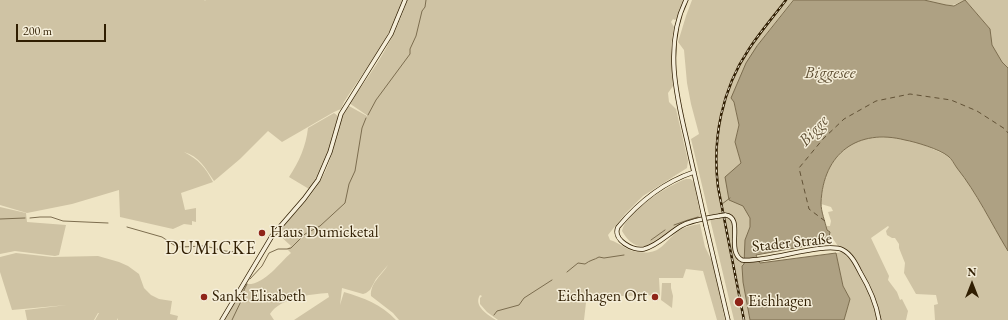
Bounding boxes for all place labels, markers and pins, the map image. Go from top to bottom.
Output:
place label: Haus Dumicketal [270,223,379,243]
marker: Haus Dumicketal [257,228,267,238]
place label: Sankt Elisabeth [212,287,306,307]
place label: Eichhagen Ort [557,287,647,307]
marker: Sankt Elisabeth [199,292,209,302]
marker: Eichhagen Ort [650,292,660,302]
place label: Eichhagen [748,292,812,312]
marker: Eichhagen [733,296,745,308]

